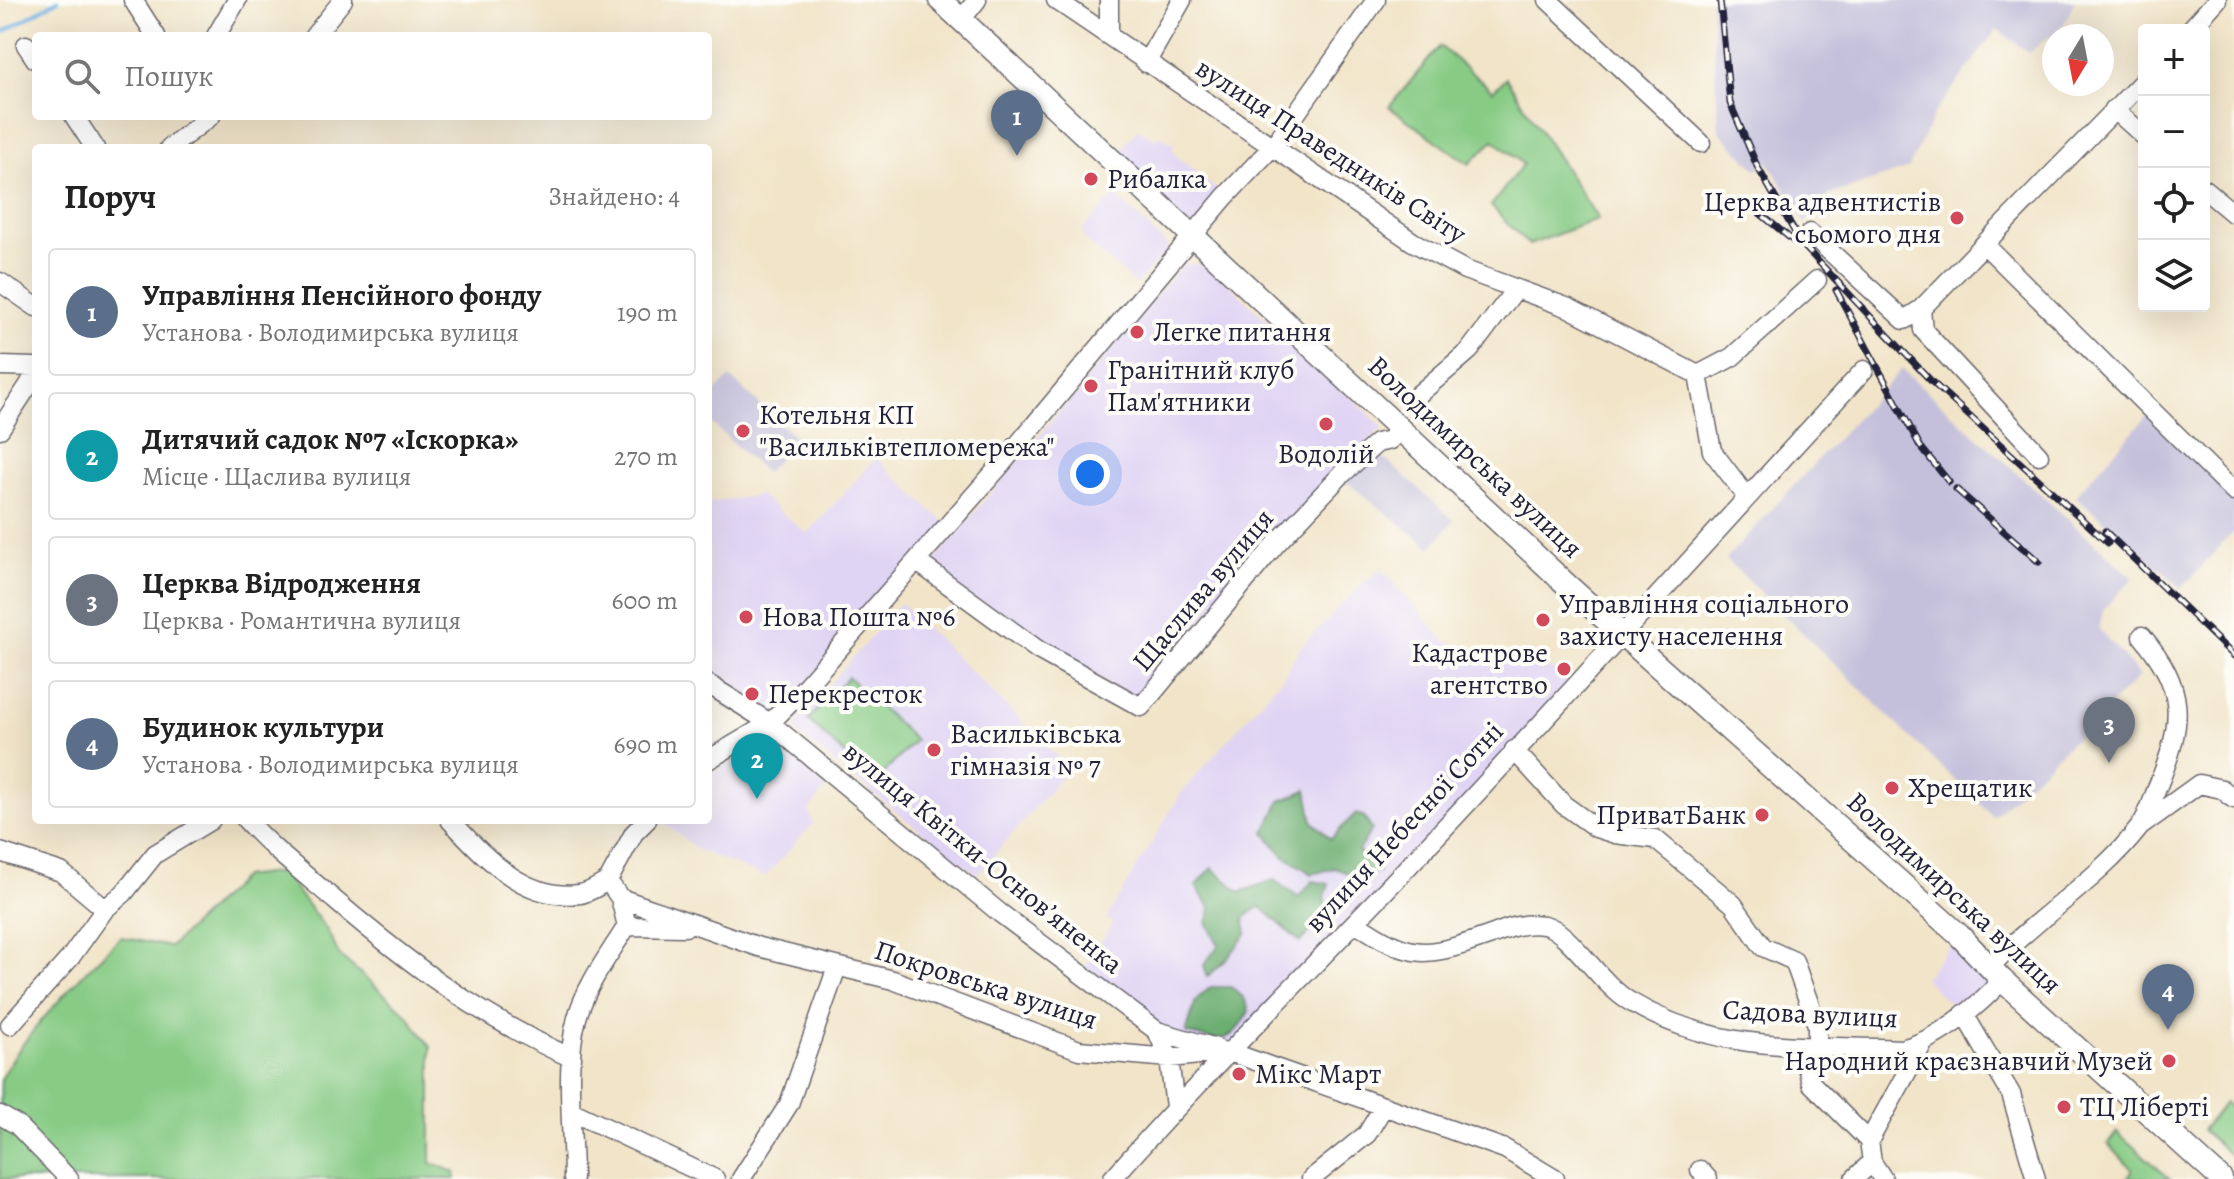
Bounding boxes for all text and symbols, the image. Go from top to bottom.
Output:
north arrow [2042,24,2114,96]
map controls [2138,24,2210,312]
button: + [2138,24,2210,96]
search box [32,32,712,120]
street label: вулиця Праведників Світу [1188,49,1474,253]
icon: search [60,54,104,98]
text: Пошук [124,56,214,96]
pin: 1 [991,90,1043,156]
button: − [2138,96,2210,168]
place label: Рибалка [1107,160,1207,198]
button: locate [2138,168,2210,240]
marker: Рибалка [1082,170,1100,188]
text: Поруч [64,173,156,220]
text: Знайдено: 4 [548,179,680,214]
place label: Церква адвентистів сьомого дня [1704,183,1941,253]
marker: Церква адвентистів сьомого дня [1948,209,1966,227]
button: layers [2138,240,2210,312]
text: Управління Пенсійного фонду [142,275,541,315]
text: 1 [87,295,97,330]
text: 190 m [617,295,678,330]
place label: Легке питання [1153,313,1331,351]
text: Установа · Володимирська вулиця [142,315,519,350]
marker: Легке питання [1128,323,1146,341]
street label: Володимирська вулиця [1359,347,1591,567]
place label: Гранітний клуб Пам'ятники [1107,351,1294,421]
marker: Гранітний клуб Пам'ятники [1082,377,1100,395]
place label: Котельня КП "Васильківтепломережа" [759,396,1055,466]
marker: Водолій [1317,415,1335,433]
text: Дитячий садок №7 «Іскорка» [142,419,518,459]
marker: Котельня КП "Васильківтепломережа" [734,422,752,440]
place label: Водолій [1278,435,1374,473]
text: 2 [86,439,98,474]
text: 270 m [614,439,678,474]
your location [1070,454,1110,494]
text: Місце · Щаслива вулиця [142,459,411,494]
street label: Щаслива вулиця [1124,501,1282,679]
text: Церква Відродження [142,563,421,603]
text: 3 [86,583,98,618]
text: 600 m [611,583,678,618]
place label: Управління соціального захисту населення [1559,585,1849,655]
place label: Нова Пошта №6 [762,598,955,636]
text: Церква · Романтична вулиця [142,603,461,638]
marker: Нова Пошта №6 [737,608,755,626]
marker: Управління соціального захисту населення [1534,611,1552,629]
place label: Кадастрове агентство [1411,634,1548,704]
marker: Кадастрове агентство [1555,660,1573,678]
place label: Перекресток [768,675,923,713]
marker: Перекресток [743,685,761,703]
pin: 3 [2083,697,2135,763]
text: Будинок культури [142,707,384,747]
street label: вулиця Небесної Сотні [1296,713,1512,941]
place label: Васильківська гімназія № 7 [950,715,1121,785]
text: 4 [86,727,98,762]
text: 690 m [614,727,678,762]
pin: 2 [731,733,783,799]
street label: вулиця Квітки-Основʼяненка [835,733,1131,983]
marker: Васильківська гімназія № 7 [925,741,943,759]
text: Установа · Володимирська вулиця [142,747,519,782]
place label: Хрещатик [1908,769,2033,807]
marker: Хрещатик [1883,779,1901,797]
street label: Володимирська вулиця [1838,783,2070,1003]
place label: ПриватБанк [1596,796,1746,834]
marker: ПриватБанк [1753,806,1771,824]
street label: Покровська вулиця [870,931,1102,1039]
pin: 4 [2142,964,2194,1030]
street label: Садова вулиця [1721,990,1899,1038]
place label: Народний краєзнавчий Музей [1784,1042,2153,1080]
marker: Народний краєзнавчий Музей [2160,1052,2178,1070]
place label: Мікс Март [1255,1055,1381,1093]
marker: Мікс Март [1230,1065,1248,1083]
place label: ТЦ Ліберті [2080,1088,2209,1126]
marker: ТЦ Ліберті [2055,1098,2073,1116]

